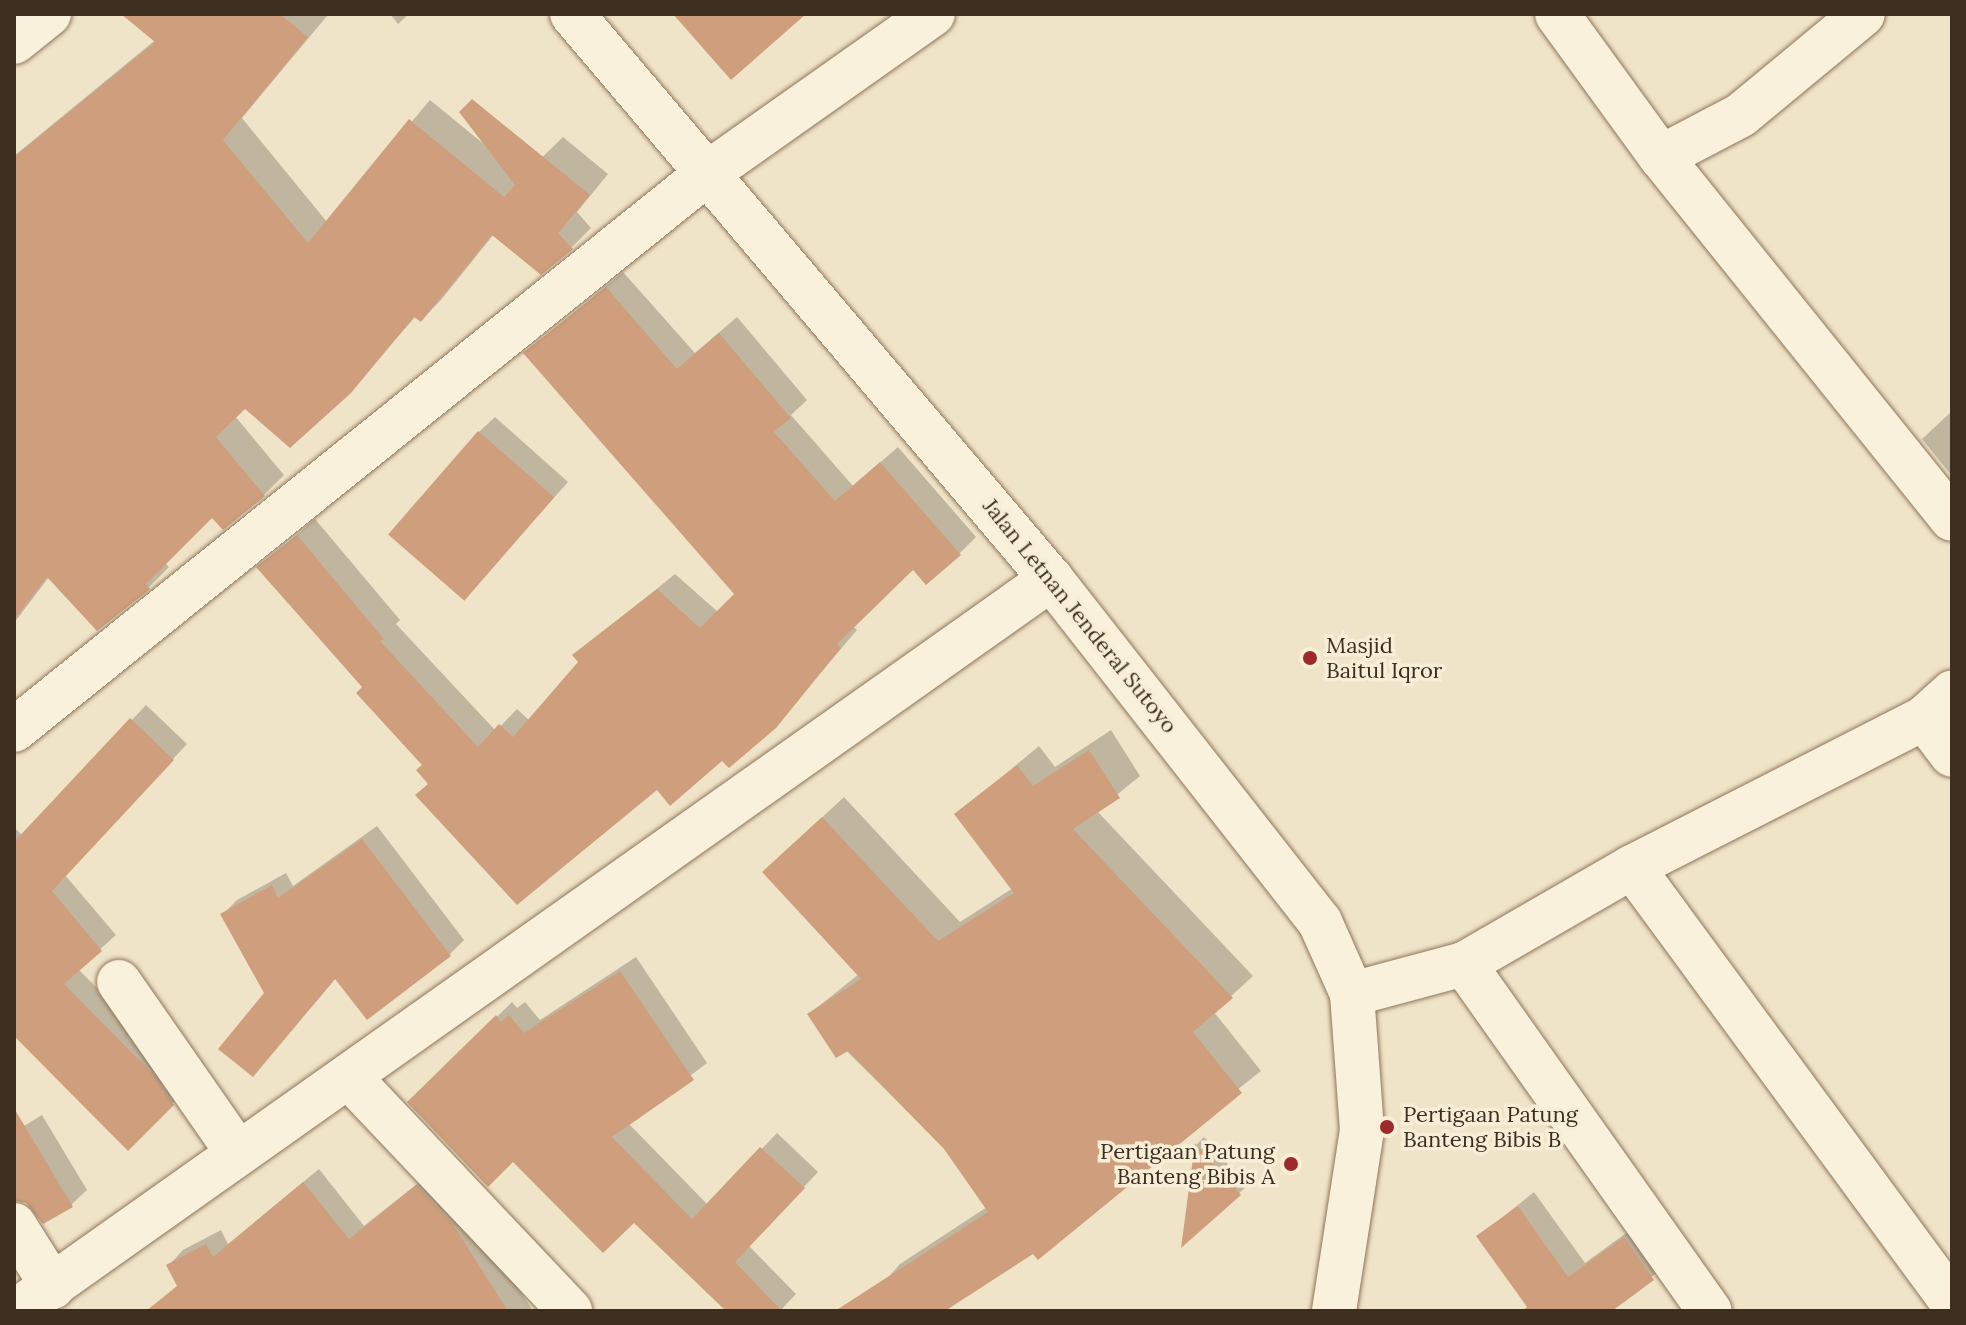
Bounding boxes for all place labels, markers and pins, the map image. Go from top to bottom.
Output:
place label: Masjid Baitul Iqror [1326,632,1442,684]
marker: Masjid Baitul Iqror [1301,649,1319,667]
place label: Pertigaan Patung Banteng Bibis B [1403,1101,1578,1152]
marker: Pertigaan Patung Banteng Bibis B [1378,1118,1396,1136]
place label: Pertigaan Patung Banteng Bibis A [1100,1138,1275,1190]
marker: Pertigaan Patung Banteng Bibis A [1282,1155,1300,1173]

